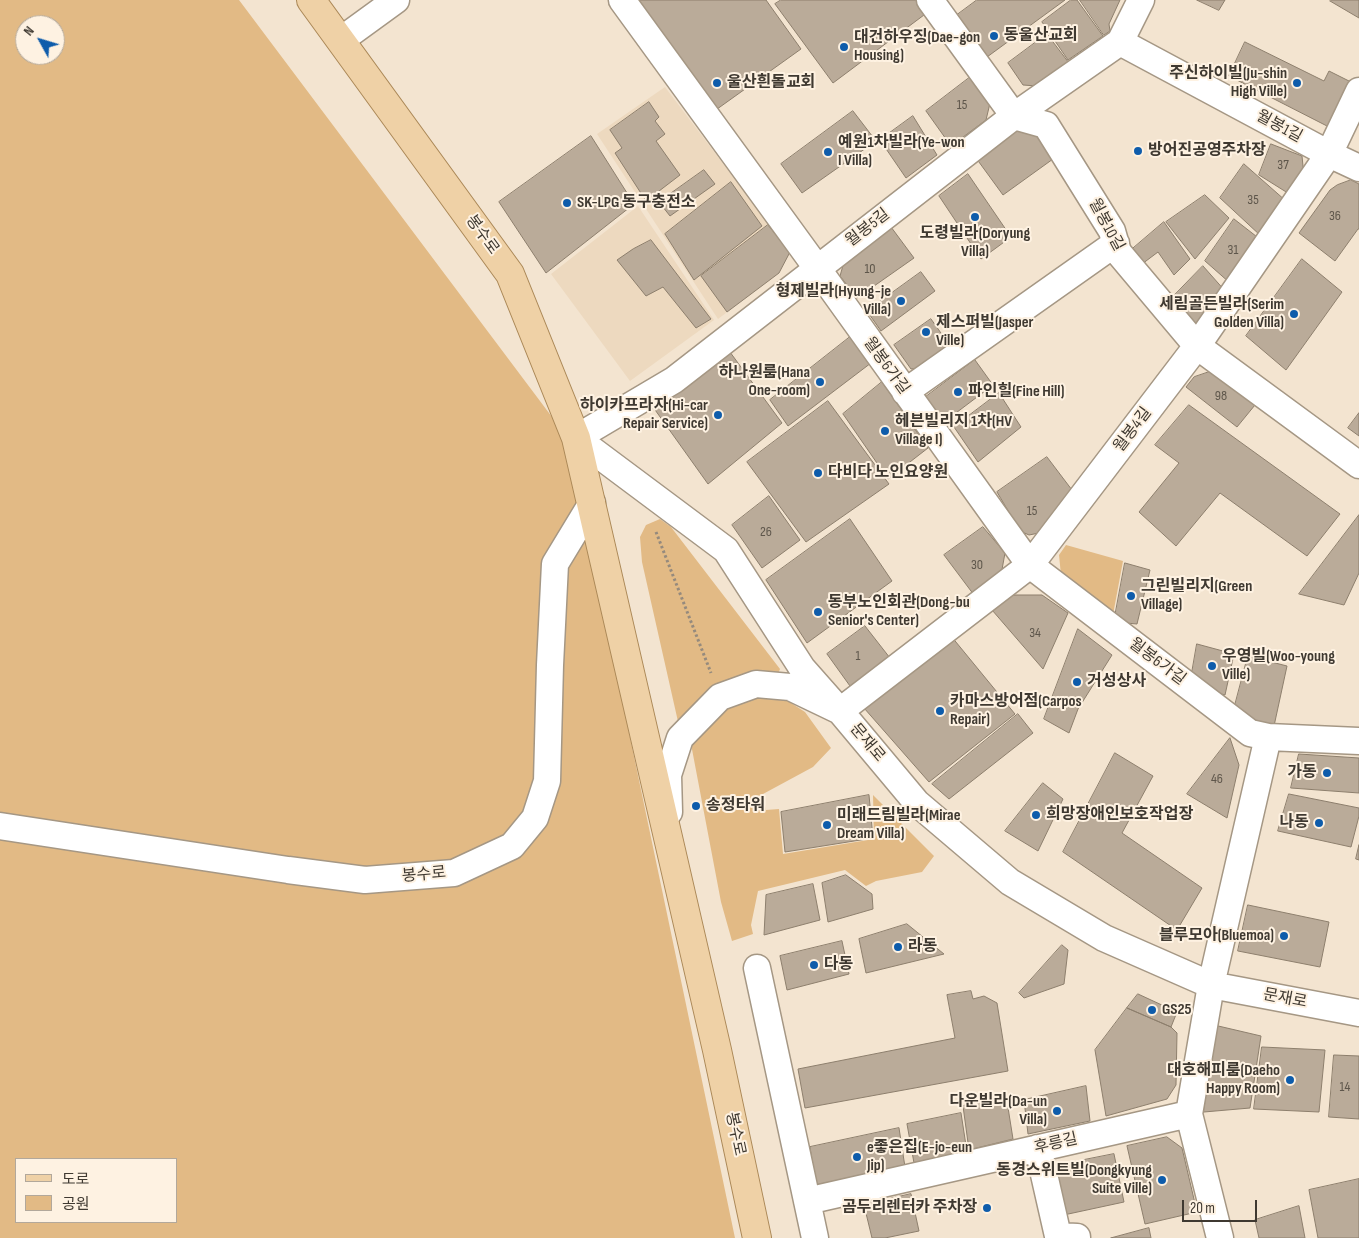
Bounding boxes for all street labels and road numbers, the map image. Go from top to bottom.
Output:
street label: 월봉1길 [1253,107,1305,147]
street label: 월봉10길 [1084,195,1128,255]
street label: 월봉5길 [842,205,894,251]
street label: 봉수로 [461,211,503,259]
street label: 월봉6가길 [859,334,913,398]
street label: 월봉4길 [1110,404,1156,456]
street label: 월봉6가길 [1125,635,1189,689]
street label: 문재로 [845,720,889,766]
street label: 봉수로 [401,864,447,886]
street label: 문재로 [1261,985,1309,1013]
street label: 봉수로 [721,1110,749,1158]
street label: 후릉길 [1032,1130,1080,1158]

